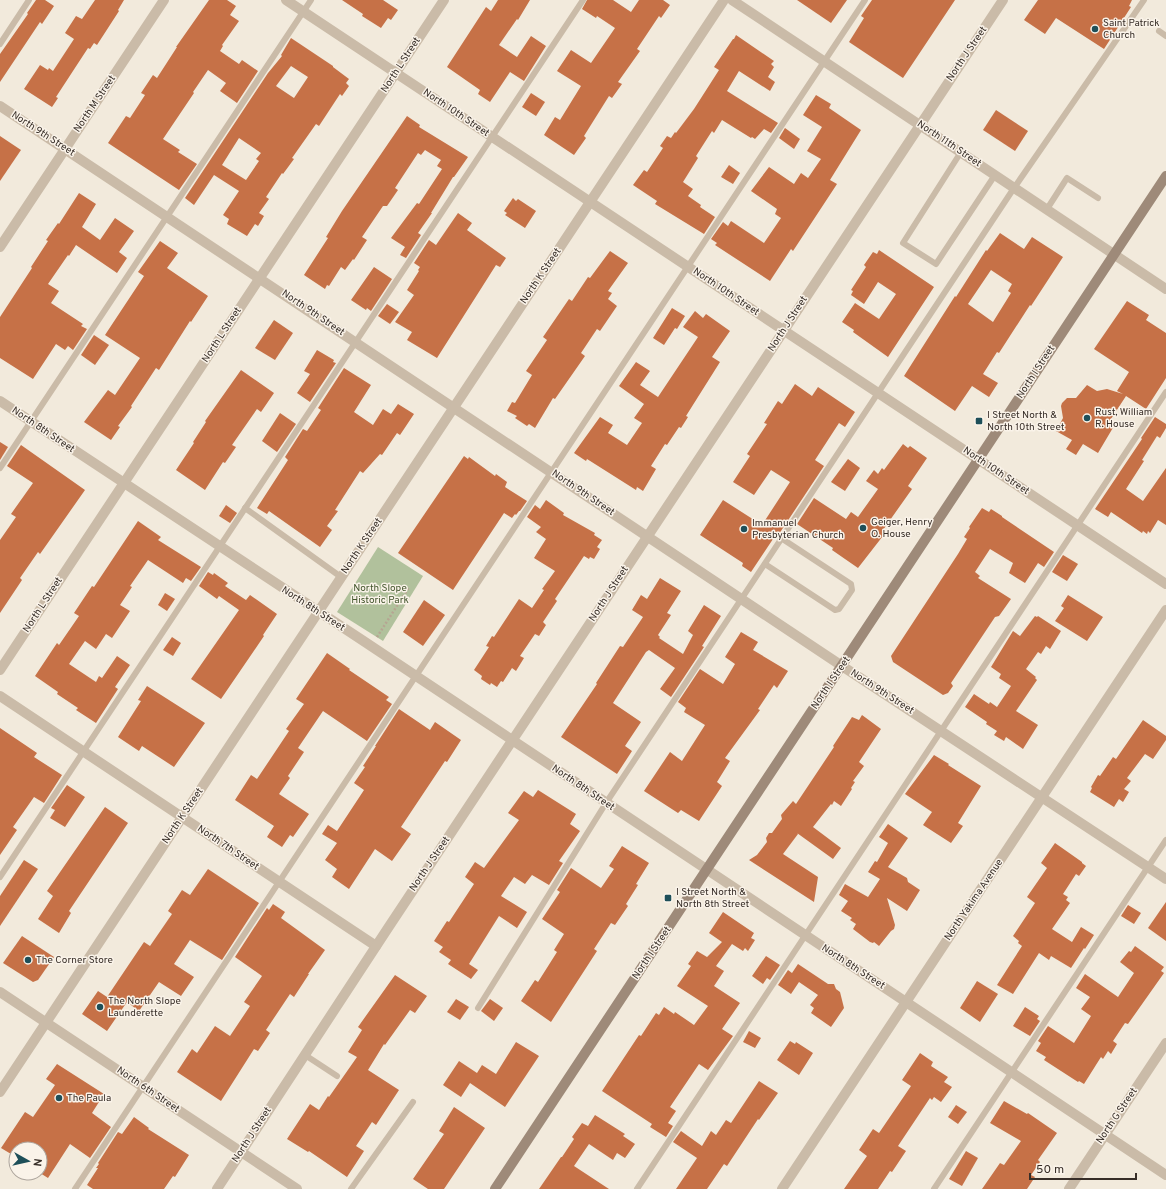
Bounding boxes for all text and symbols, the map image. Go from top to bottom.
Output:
place label: Saint Patrick Church [1103,17,1160,42]
street label: North J Street [944,24,990,84]
marker: Saint Patrick Church [1090,24,1100,34]
street label: North L Street [378,35,424,95]
street label: North M Street [71,73,119,135]
street label: North 10th Street [420,86,492,140]
street label: North 9th Street [9,109,77,160]
street label: North 11th Street [914,118,984,170]
street label: North K Street [518,245,565,306]
street label: North 10th Street [690,265,762,319]
street label: North 9th Street [279,287,347,339]
street label: North J Street [765,294,811,354]
street label: North L Street [199,305,245,365]
street label: North I Street [1014,343,1058,401]
street label: North 8th Street [9,404,77,456]
place label: Rust, William R. House [1095,406,1152,431]
place label: I Street North & North 10th Street [987,409,1065,434]
marker: Rust, William R. House [1082,413,1092,423]
marker: I Street North & North 10th Street [974,416,984,426]
street label: North 10th Street [960,444,1032,498]
street label: North 9th Street [549,467,617,519]
street label: North K Street [339,515,386,576]
place label: Geiger, Henry O. House [871,516,933,541]
place label: Immanuel Presbyterian Church [752,517,844,542]
marker: Geiger, Henry O. House [858,523,868,533]
marker: Immanuel Presbyterian Church [739,524,749,534]
street label: North J Street [586,564,632,624]
street label: North L Street [20,575,66,635]
park label: North Slope Historic Park [351,582,409,607]
street label: North 8th Street [279,584,347,635]
street label: North I Street [809,654,854,712]
street label: North 9th Street [848,667,916,718]
street label: North 8th Street [549,762,617,814]
street label: North K Street [160,785,207,846]
street label: North 7th Street [195,823,262,874]
street label: North J Street [407,834,453,894]
street label: North Yakima Avenue [942,857,1006,943]
place label: I Street North & North 8th Street [676,886,749,911]
marker: I Street North & North 8th Street [663,893,673,903]
street label: North I Street [630,924,675,982]
street label: North 8th Street [819,942,887,993]
place label: The Corner Store [36,954,113,967]
marker: The Corner Store [23,955,33,965]
place label: The North Slope Launderette [108,995,181,1020]
marker: The North Slope Launderette [95,1002,105,1012]
street label: North 6th Street [114,1064,182,1116]
street label: North G Street [1093,1085,1141,1147]
place label: The Paula [67,1092,111,1105]
marker: The Paula [54,1093,64,1103]
street label: North J Street [229,1105,275,1165]
north arrow [8,1141,48,1181]
scale bar [1030,1155,1136,1181]
text: N [29,1157,44,1167]
text: 50 m [1036,1162,1064,1178]

